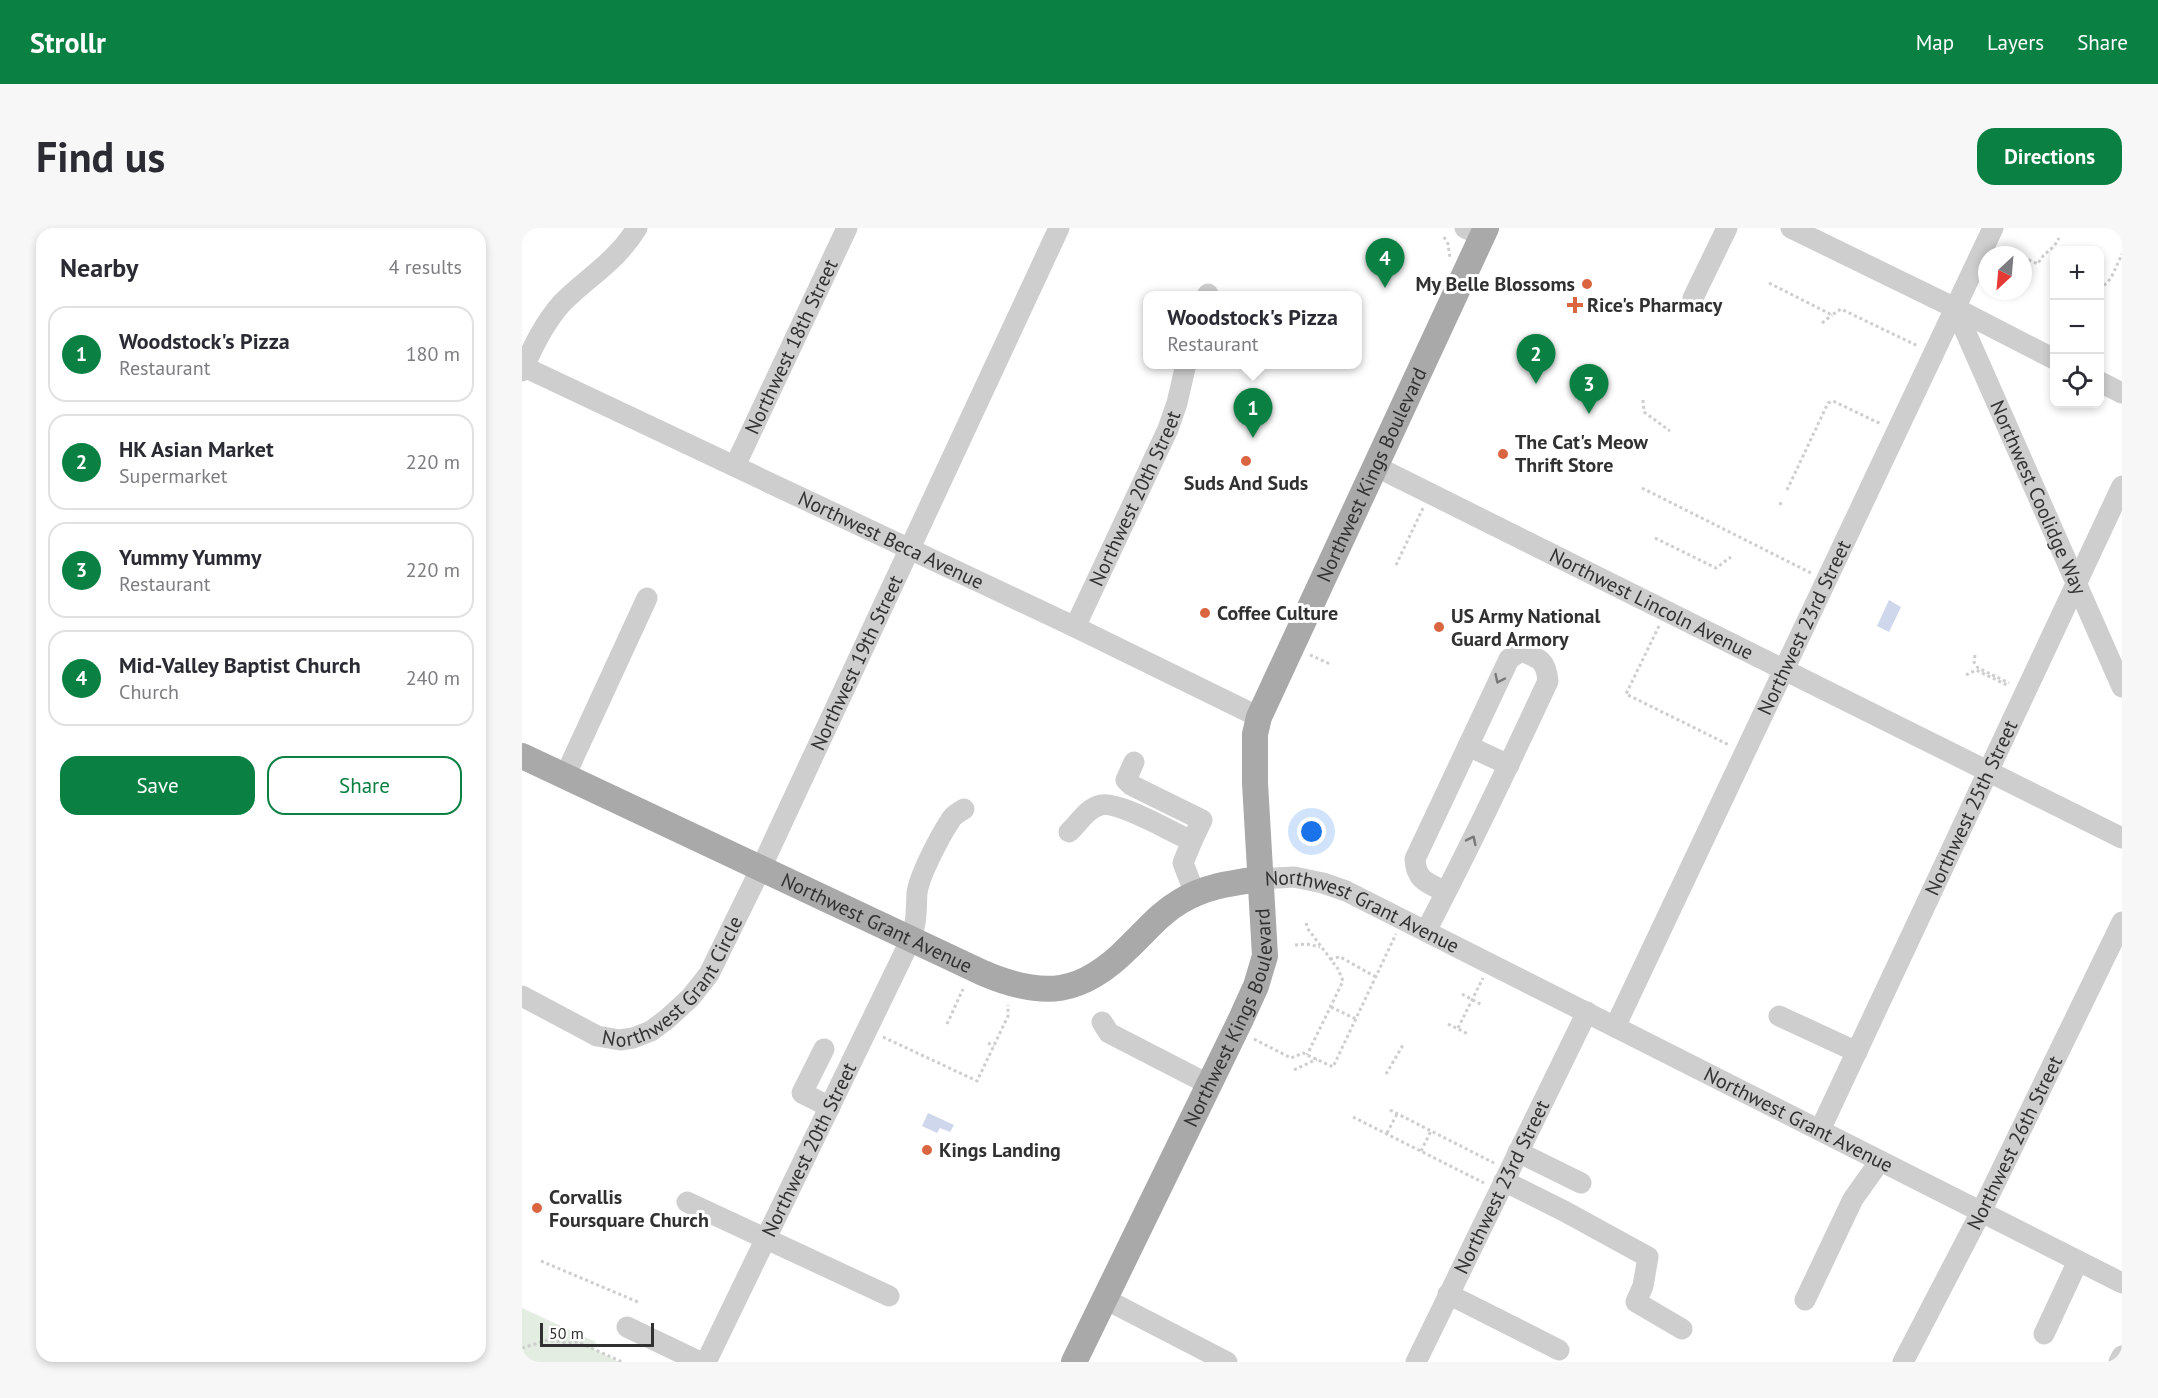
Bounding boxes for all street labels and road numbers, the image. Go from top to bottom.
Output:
street label: Northwest 18th Street [739,255,844,438]
street label: Northwest Kings Boulevard [1311,363,1432,586]
street label: Northwest Coolidge Way [1984,396,2093,599]
street label: Northwest 20th Street [1083,407,1186,590]
street label: Northwest Beca Avenue [794,485,988,595]
street label: Northwest 23rd Street [1752,536,1857,719]
street label: Northwest Lincoln Avenue [1545,542,1758,665]
street label: Northwest 19th Street [805,571,909,755]
street label: Northwest 25th Street [1919,716,2023,899]
street label: Northwest Grant Avenue [1264,864,1464,959]
street label: Northwest Grant Avenue [777,867,977,979]
street label: Northwest Kings Boulevard [1178,908,1278,1131]
street label: Northwest Grant Circle [600,912,748,1054]
street label: Northwest 26th Street [1961,1051,2068,1234]
street label: Northwest 20th Street [756,1058,862,1241]
street label: Northwest Grant Avenue [1700,1061,1897,1178]
street label: Northwest 23rd Street [1448,1095,1555,1278]

